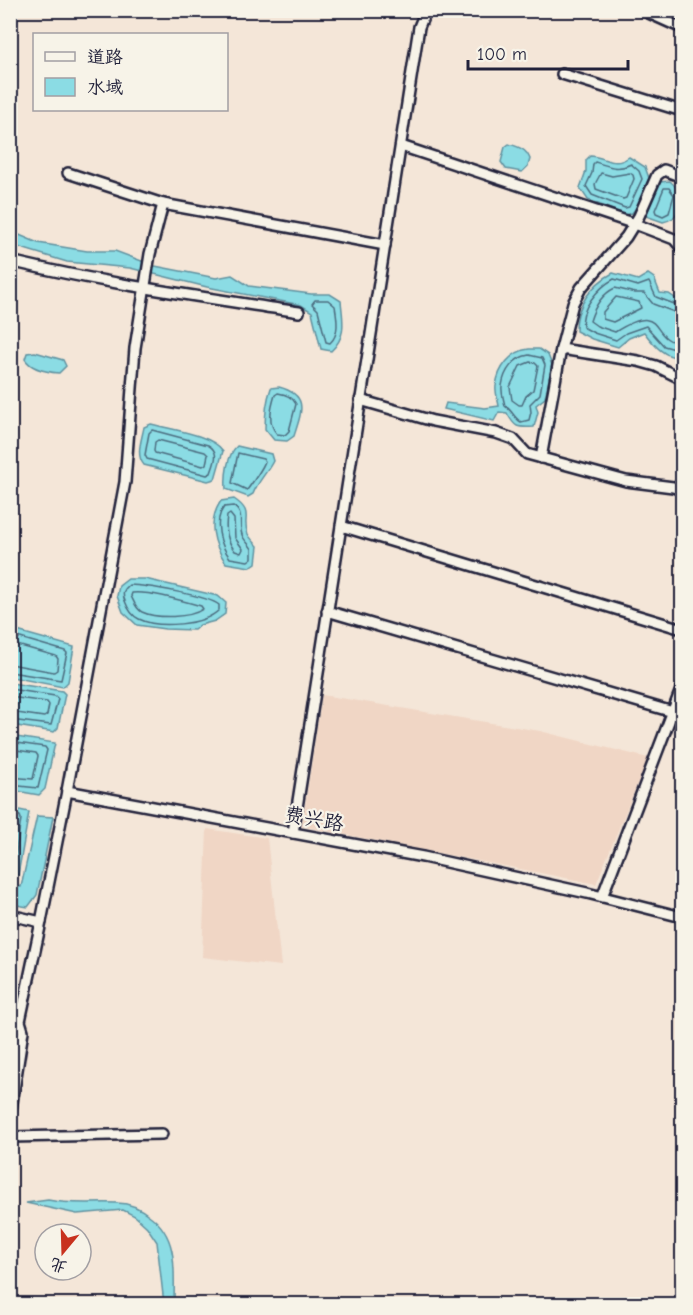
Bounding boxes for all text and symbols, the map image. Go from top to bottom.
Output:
legend [33,33,228,111]
scale bar [468,33,628,71]
text: 100 m [477,44,527,65]
text: 道路 [87,47,123,68]
text: 水域 [87,77,123,98]
street label: 费兴路 [282,802,347,836]
north arrow [33,1222,93,1282]
text: 北 [48,1254,69,1276]

